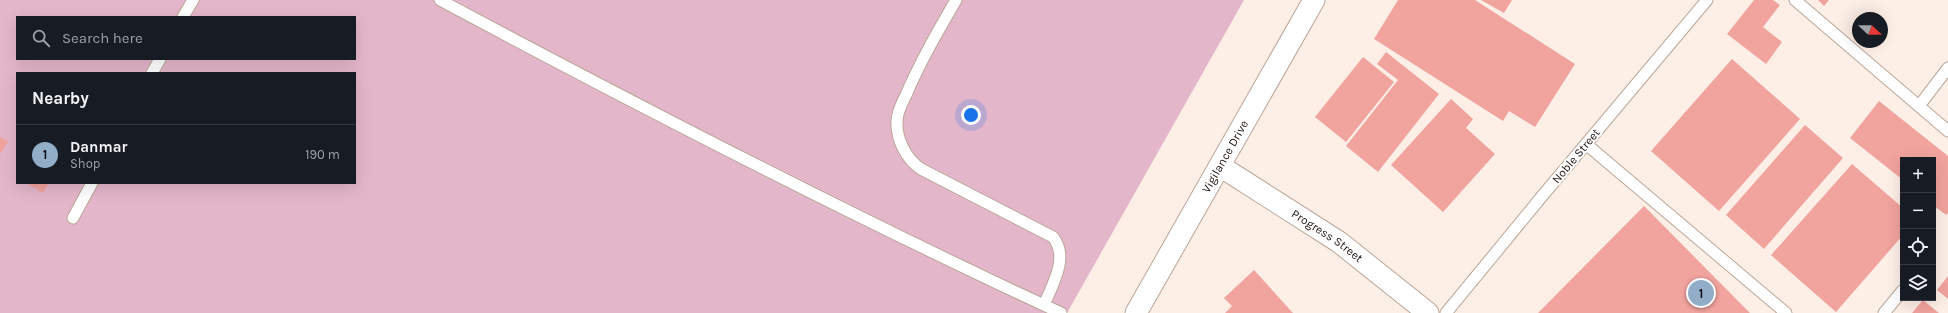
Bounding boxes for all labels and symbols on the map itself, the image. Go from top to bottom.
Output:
north arrow [1852,12,1888,48]
your location [961,105,981,125]
street label: Vigilance Drive [1199,118,1251,195]
street label: Noble Street [1549,125,1603,186]
street label: Progress Street [1289,207,1366,266]
pin: 1 [1688,278,1714,308]

